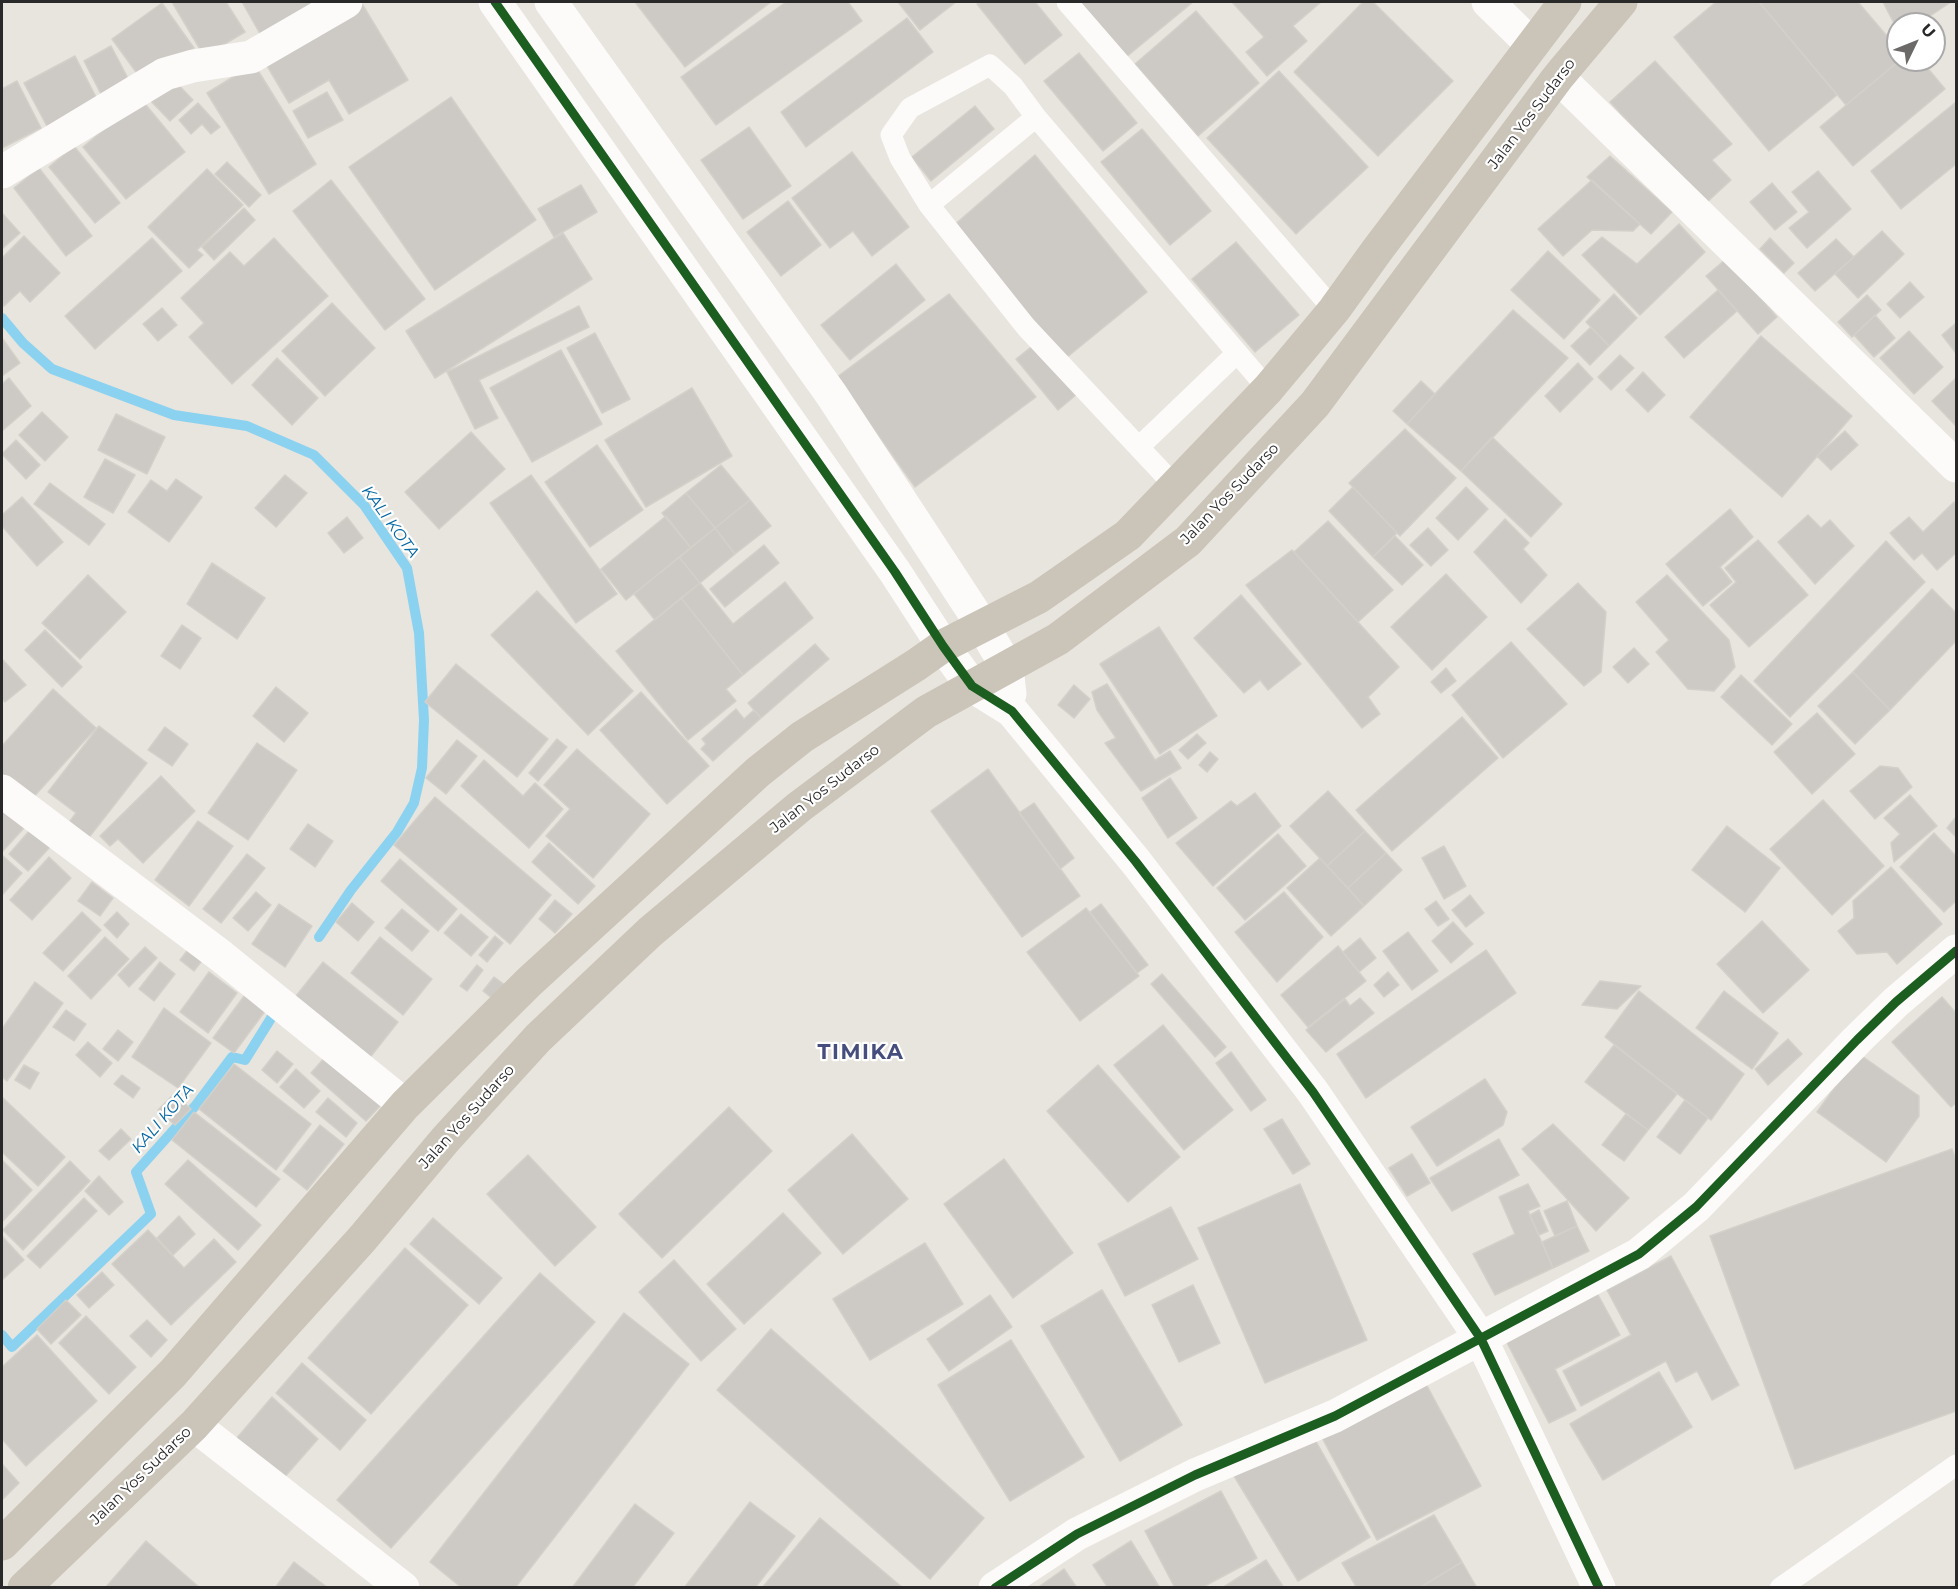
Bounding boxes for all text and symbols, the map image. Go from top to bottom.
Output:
north arrow [1886,12,1946,72]
text: U [1917,20,1939,42]
street label: Jalan Yos Sudarso [1485,55,1579,173]
street label: Jalan Yos Sudarso [1177,440,1283,548]
water label: KALI KOTA [357,482,423,562]
street label: Jalan Yos Sudarso [767,741,883,837]
district label: TIMIKA [818,1040,904,1066]
street label: Jalan Yos Sudarso [416,1061,518,1173]
water label: KALI KOTA [128,1081,198,1157]
street label: Jalan Yos Sudarso [87,1423,195,1529]

